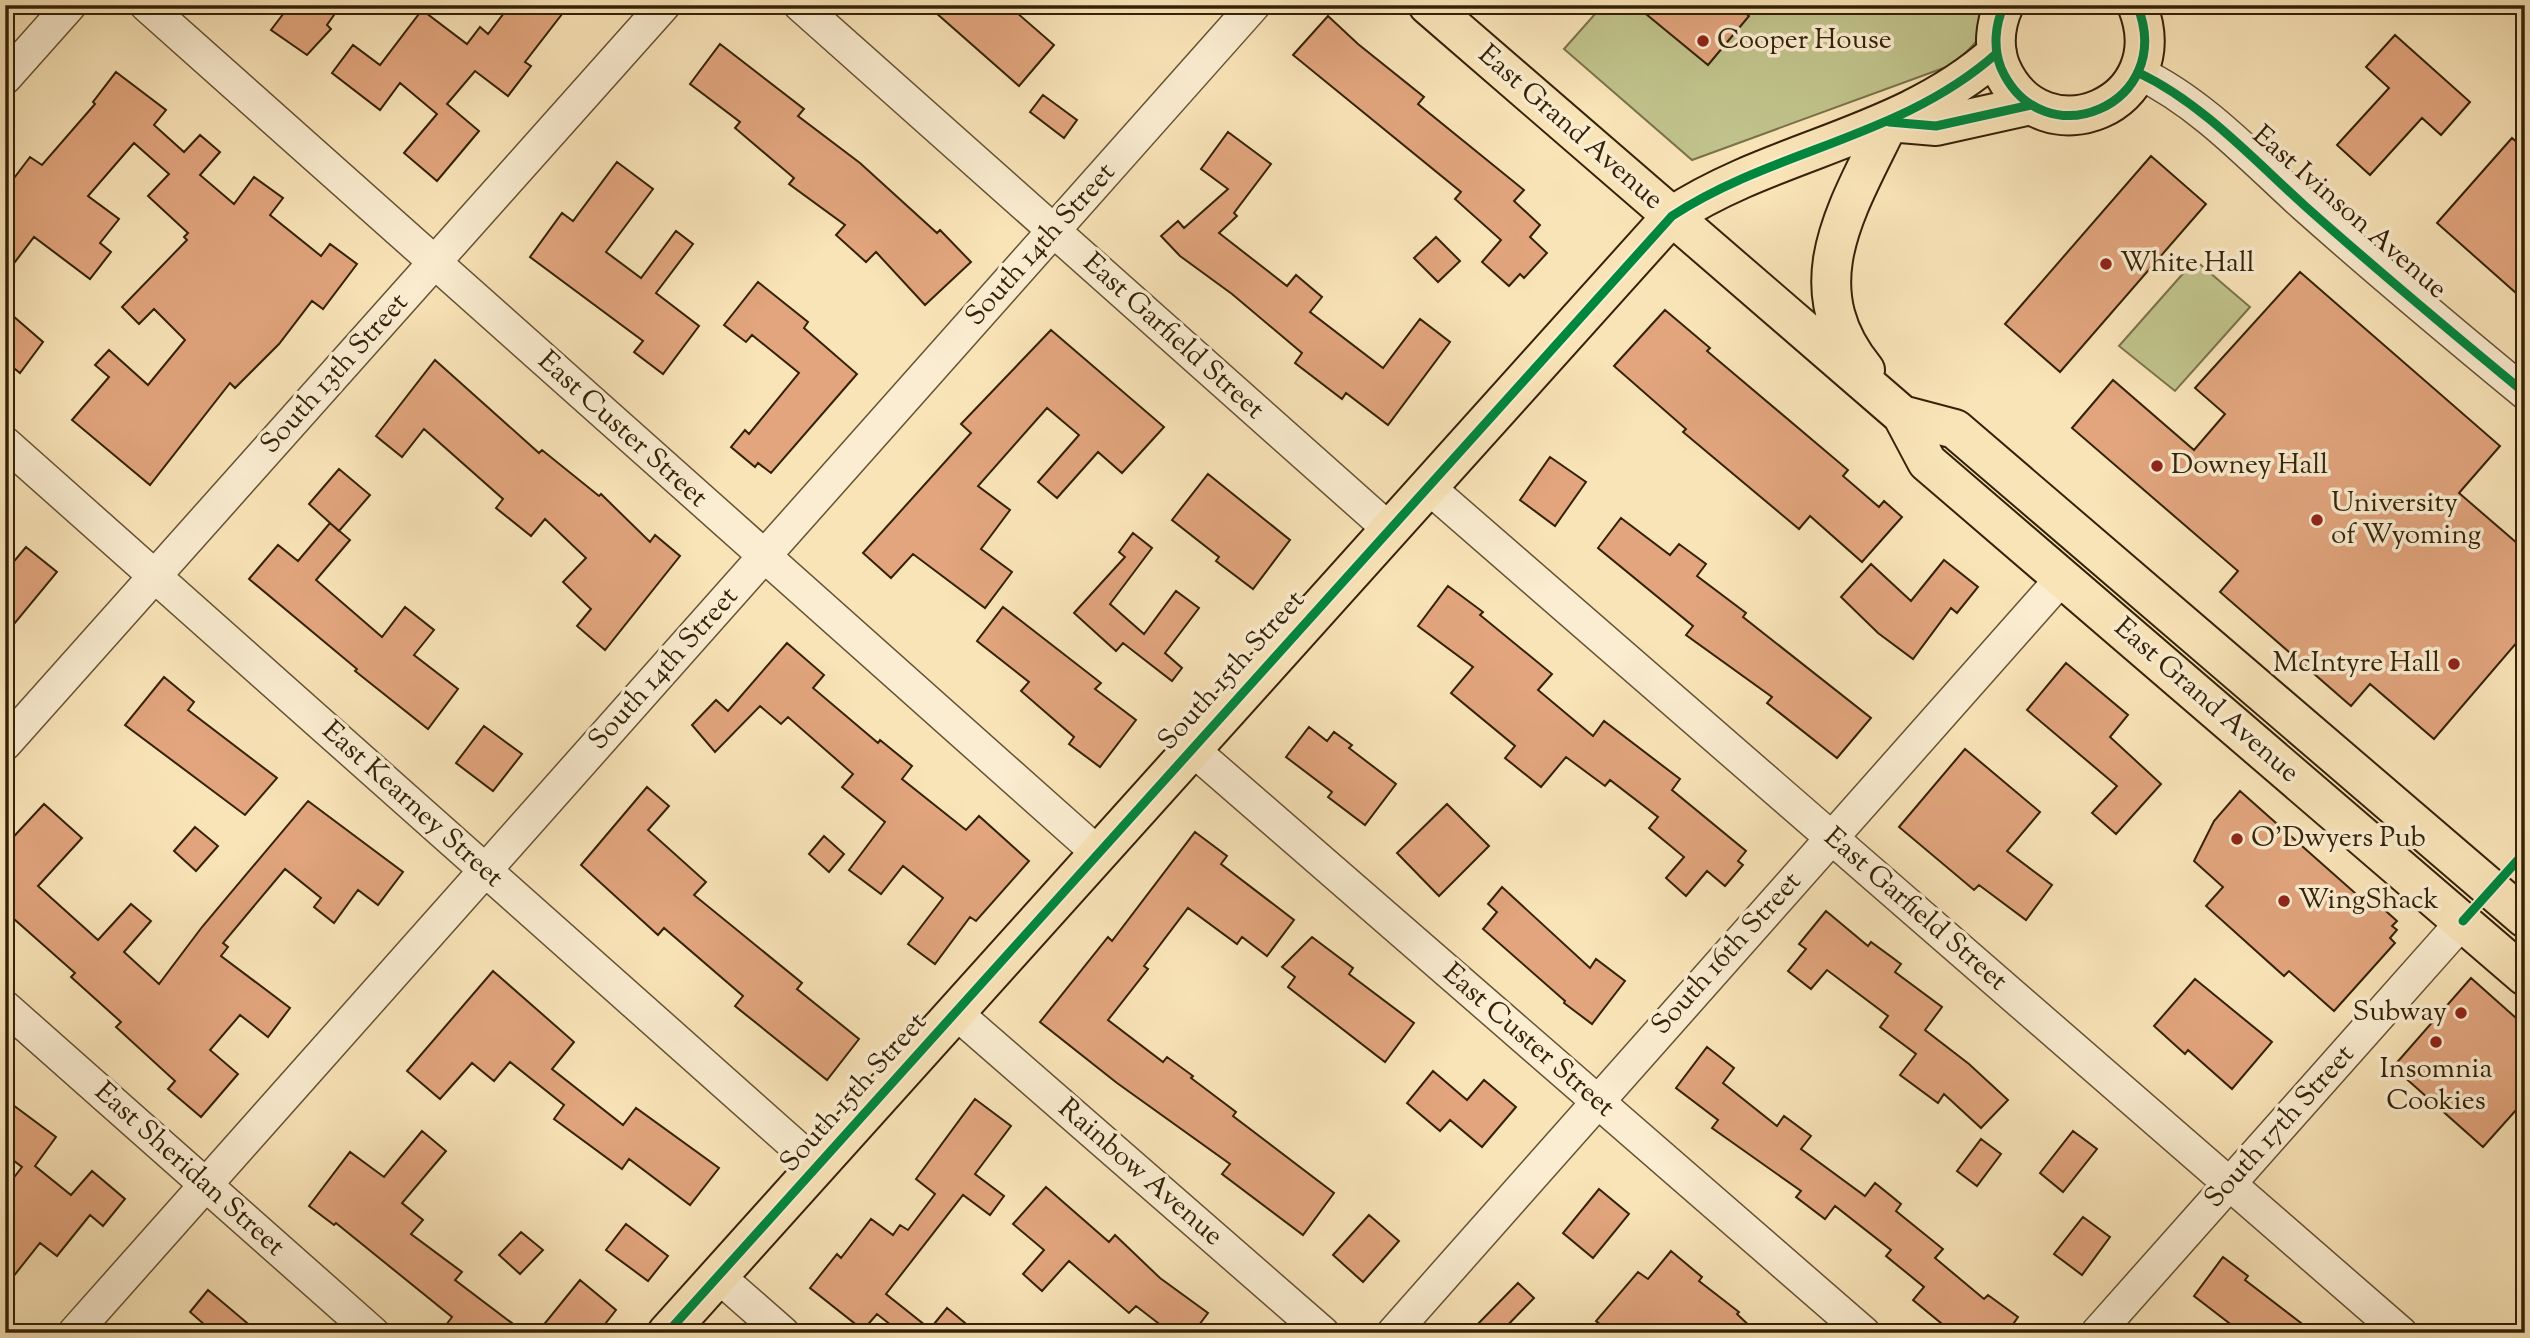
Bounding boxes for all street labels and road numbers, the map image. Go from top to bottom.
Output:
street label: East Grand Avenue [1468,36,1672,220]
street label: East Ivinson Avenue [2243,117,2455,309]
street label: South 14th Street [957,154,1126,336]
street label: East Garfield Street [1073,245,1273,430]
street label: South 13th Street [252,284,419,464]
street label: East Custer Street [528,343,716,518]
street label: South 14th Street [580,578,749,760]
street label: South 15th Street [1149,582,1315,760]
street label: East Grand Avenue [2104,609,2308,793]
street label: East Kearney Street [312,712,512,898]
street label: East Garfield Street [1814,819,2016,1001]
street label: South 16th Street [1643,863,1812,1045]
street label: East Custer Street [1433,955,1623,1128]
street label: South 15th Street [771,1004,937,1182]
street label: South 17th Street [2196,1036,2365,1218]
street label: East Sheridan Street [85,1073,293,1267]
street label: Rainbow Avenue [1049,1090,1231,1256]

